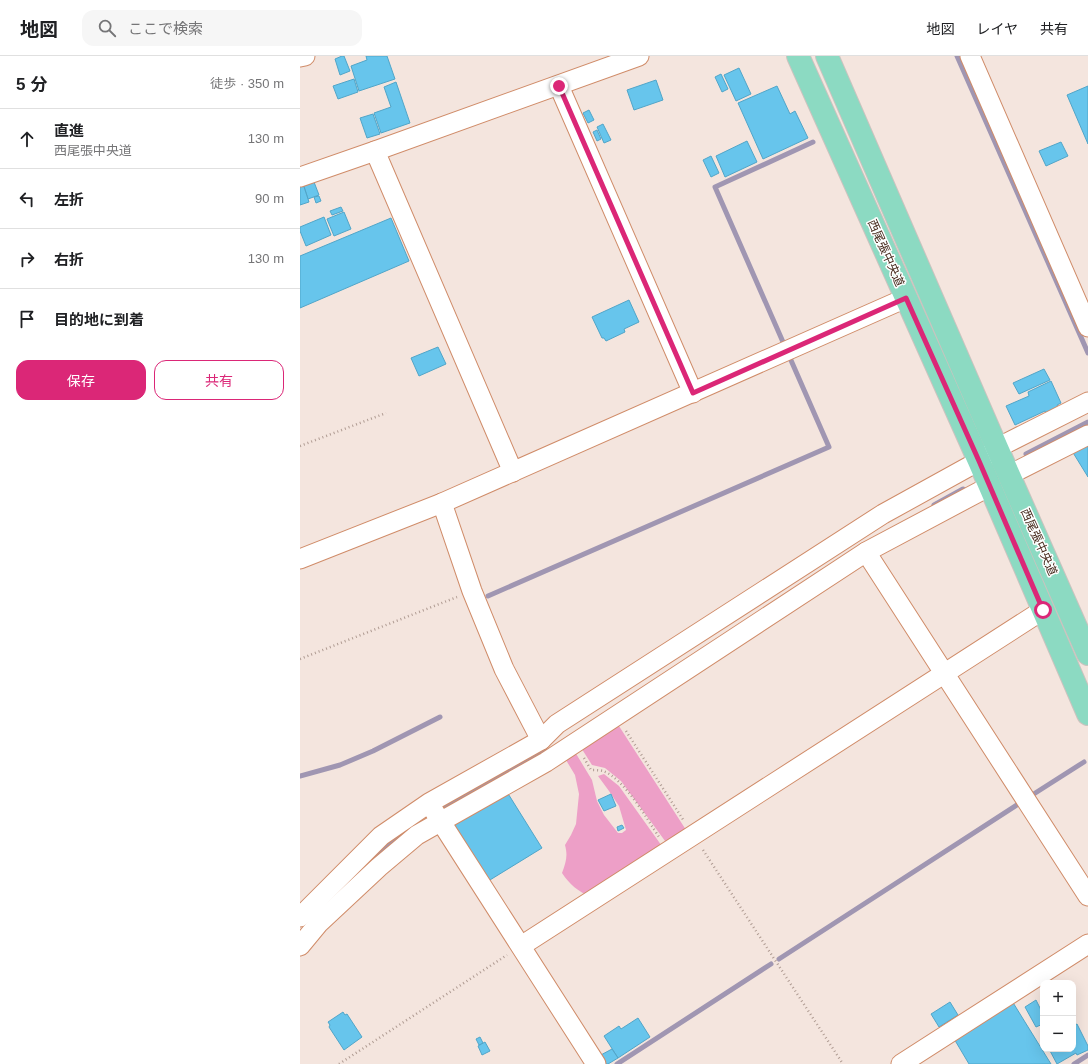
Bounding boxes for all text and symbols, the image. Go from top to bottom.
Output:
search box [82,10,362,46]
icon: search [96,17,118,39]
text: 地図 [20,19,58,40]
text: ここで検索 [128,20,203,37]
text: 地図 [926,21,954,37]
text: レイヤ [976,21,1018,37]
text: 共有 [1040,21,1068,37]
text: 5 分 [16,75,47,94]
text: 徒歩 · 350 m [210,76,284,91]
route end [550,77,568,95]
text: 直進 [54,122,84,139]
icon: ahead [16,128,38,150]
text: 130 m [248,131,284,146]
text: 西尾張中央道 [54,143,132,158]
icon: left [16,188,38,210]
text: 左折 [54,191,84,208]
text: 90 m [255,191,284,206]
street label: 西尾張中央道 [865,217,907,289]
icon: right [16,248,38,270]
text: 右折 [54,251,84,268]
text: 130 m [248,251,284,266]
icon: arrive [16,308,38,330]
text: 目的地に到着 [54,311,144,328]
button: 保存 [16,360,146,400]
button: 共有 [154,360,284,400]
street label: 西尾張中央道 [1018,506,1060,578]
route start [1034,601,1052,619]
map controls [1040,980,1076,1052]
button: + [1040,980,1076,1016]
button: − [1040,1016,1076,1052]

